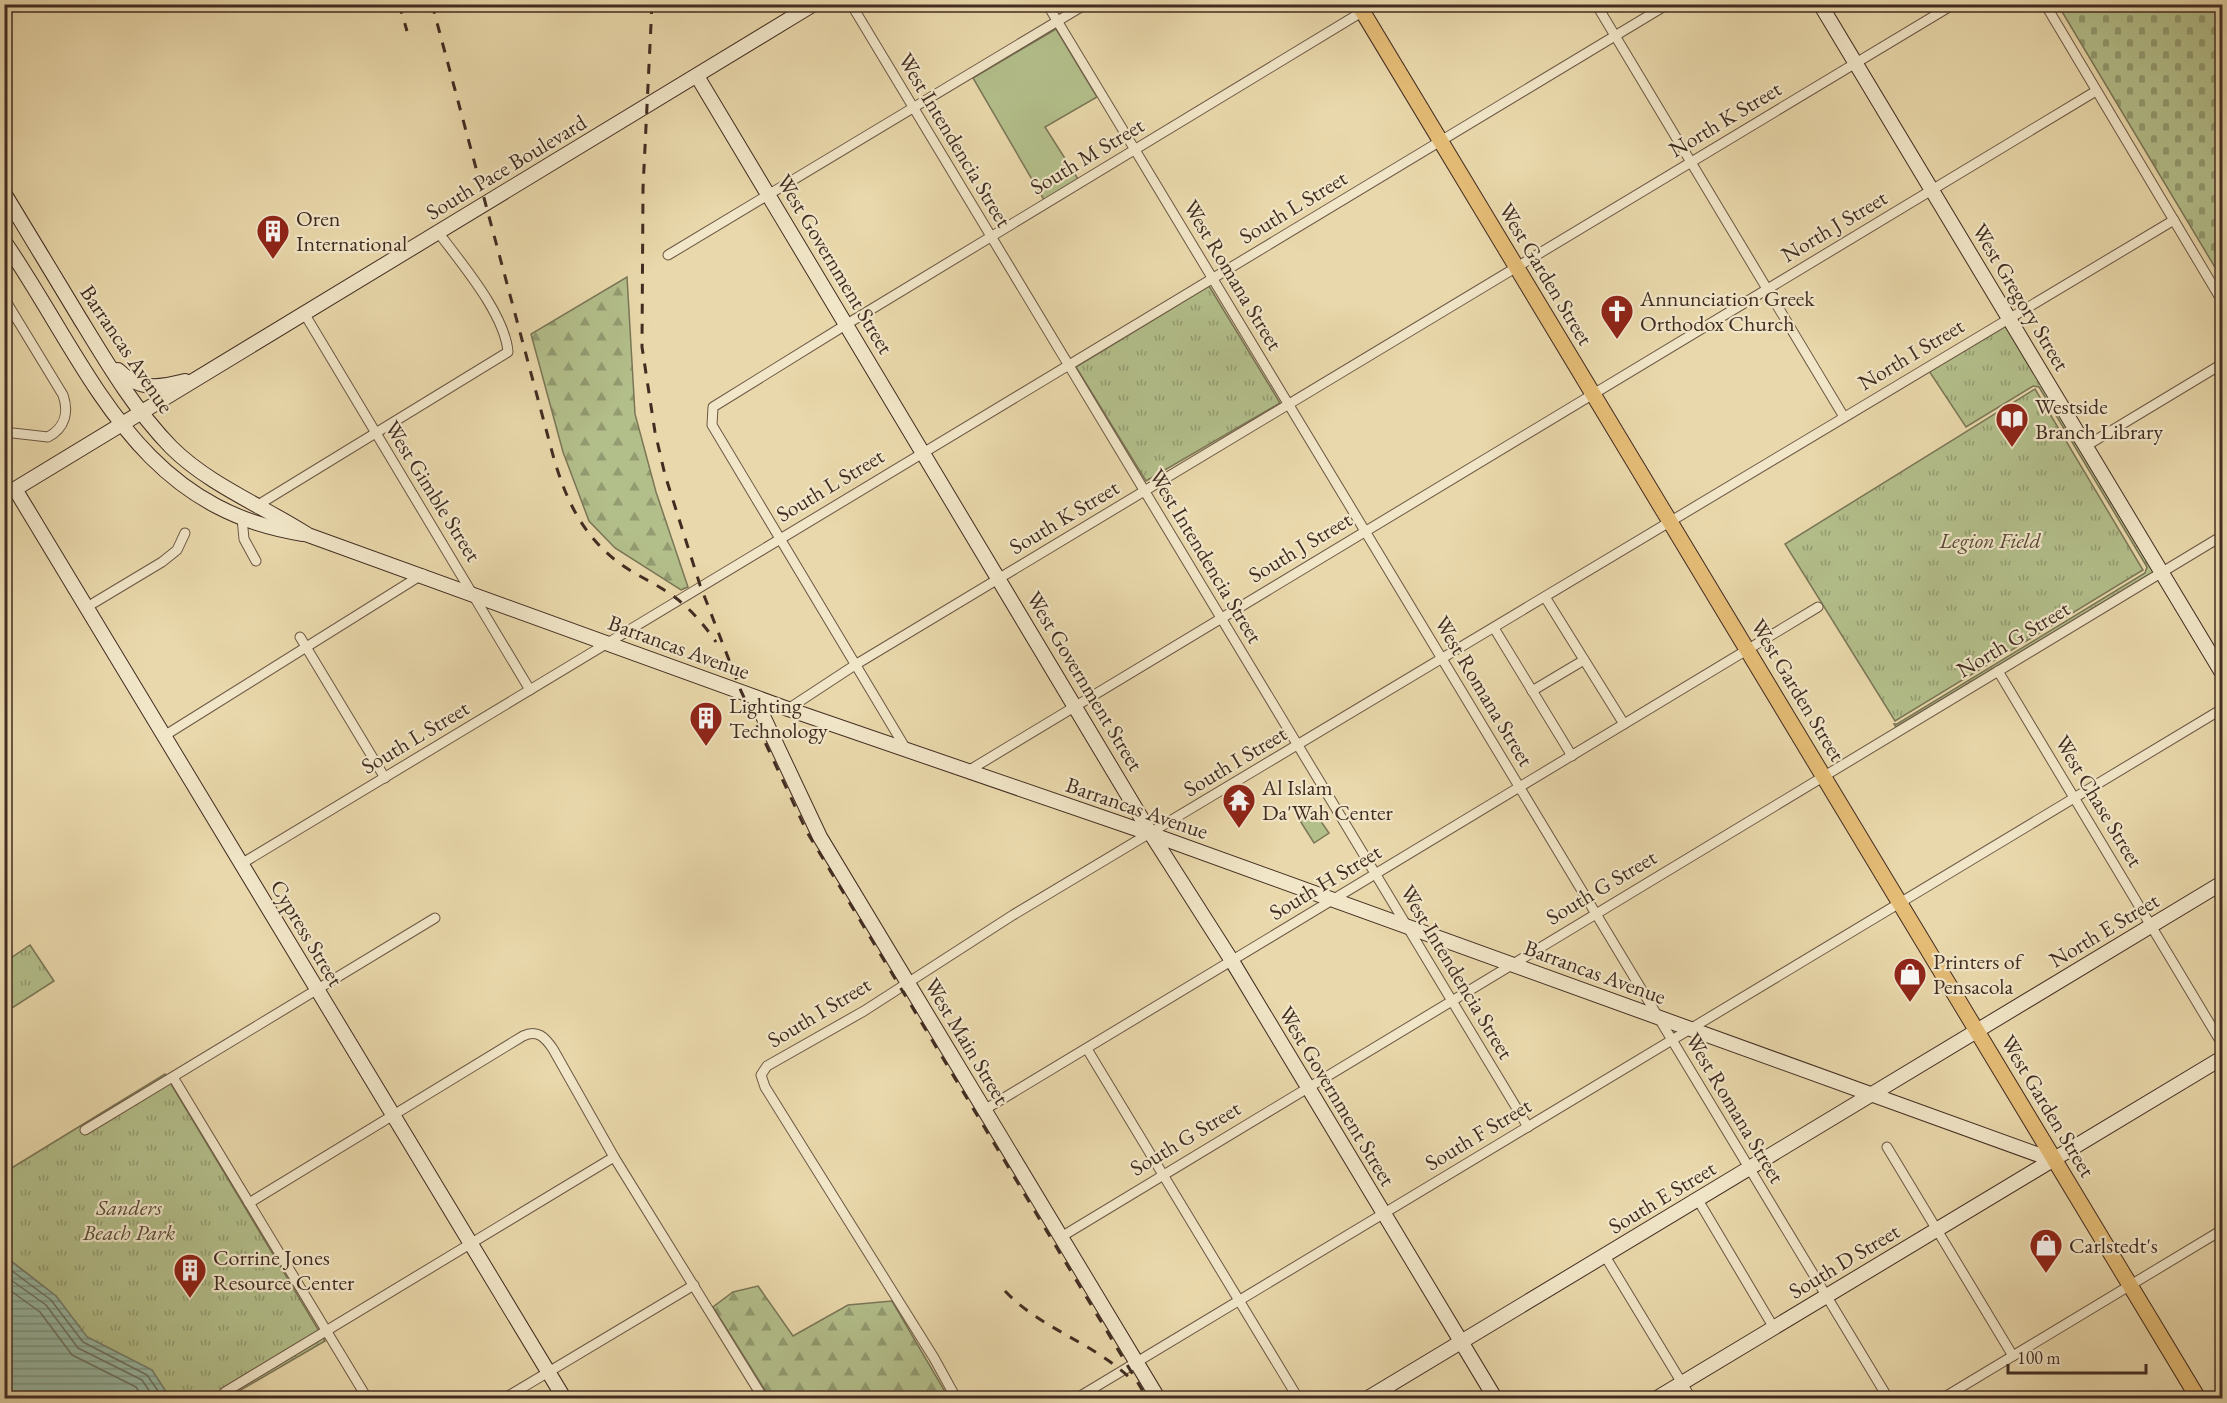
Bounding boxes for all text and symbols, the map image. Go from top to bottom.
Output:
street label: West Intendencia Street [891,48,1019,233]
street label: North K Street [1664,74,1787,164]
street label: South Pace Boulevard [420,107,592,226]
street label: South M Street [1025,111,1149,201]
street label: South L Street [1234,163,1352,251]
street label: West Government Street [770,169,900,359]
street label: North J Street [1776,183,1892,269]
street label: West Romana Street [1177,194,1289,356]
street label: West Garden Street [1492,197,1600,351]
place label: Oren International [296,204,407,258]
building icon: Oren International [255,213,291,260]
street label: West Gregory Street [1966,218,2077,376]
street label: Barrancas Avenue [73,279,181,419]
place label: Annunciation Greek Orthodox Church [1639,284,1815,338]
church icon: Annunciation Greek Orthodox Church [1599,293,1635,340]
street label: North I Street [1853,311,1969,397]
place label: Westside Branch Library [2035,392,2163,446]
library icon: Westside Branch Library [1994,401,2030,448]
street label: West Gimble Street [378,415,488,567]
street label: South L Street [771,441,889,529]
street label: West Intendencia Street [1142,464,1270,649]
street label: South K Street [1004,473,1124,561]
street label: South J Street [1243,505,1357,589]
park label: Legion Field [1938,526,2041,555]
street label: West Government Street [1020,586,1150,776]
street label: North G Street [1951,594,2075,684]
street label: Barrancas Avenue [604,608,754,686]
street label: West Romana Street [1428,610,1540,772]
street label: West Garden Street [1744,613,1852,767]
place label: Lighting Technology [729,691,828,745]
street label: South L Street [356,693,474,781]
building icon: Lighting Technology [688,700,724,747]
street label: South I Street [1178,719,1292,803]
street label: West Chase Street [2048,730,2150,872]
street label: Barrancas Avenue [1062,770,1212,846]
place label: Al Islam Da'Wah Center [1261,773,1394,827]
temple icon: Al Islam Da'Wah Center [1221,782,1257,829]
street label: South H Street [1264,837,1387,927]
street label: South G Street [1540,843,1662,931]
street label: Cypress Street [264,874,350,992]
street label: West Intendencia Street [1393,880,1521,1065]
street label: North E Street [2044,886,2164,974]
street label: Barrancas Avenue [1520,933,1670,1011]
place label: Printers of Pensacola [1933,947,2025,1001]
shop icon: Printers of Pensacola [1892,956,1928,1003]
street label: South I Street [762,970,876,1054]
street label: West Main Street [918,972,1016,1110]
street label: West Government Street [1272,1001,1402,1191]
street label: West Romana Street [1679,1027,1791,1189]
street label: West Garden Street [1994,1029,2102,1183]
street label: South F Street [1419,1091,1537,1177]
street label: South G Street [1124,1094,1246,1182]
street label: South E Street [1603,1153,1721,1240]
park label: Sanders Beach Park [82,1193,175,1247]
street label: South D Street [1783,1216,1905,1306]
shop icon: Carlstedt's [2028,1227,2064,1274]
place label: Carlstedt's [2069,1231,2158,1260]
place label: Corrine Jones Resource Center [213,1243,355,1297]
building icon: Corrine Jones Resource Center [172,1252,208,1299]
scale bar [2008,1337,2146,1375]
text: 100 m [2017,1346,2061,1369]

